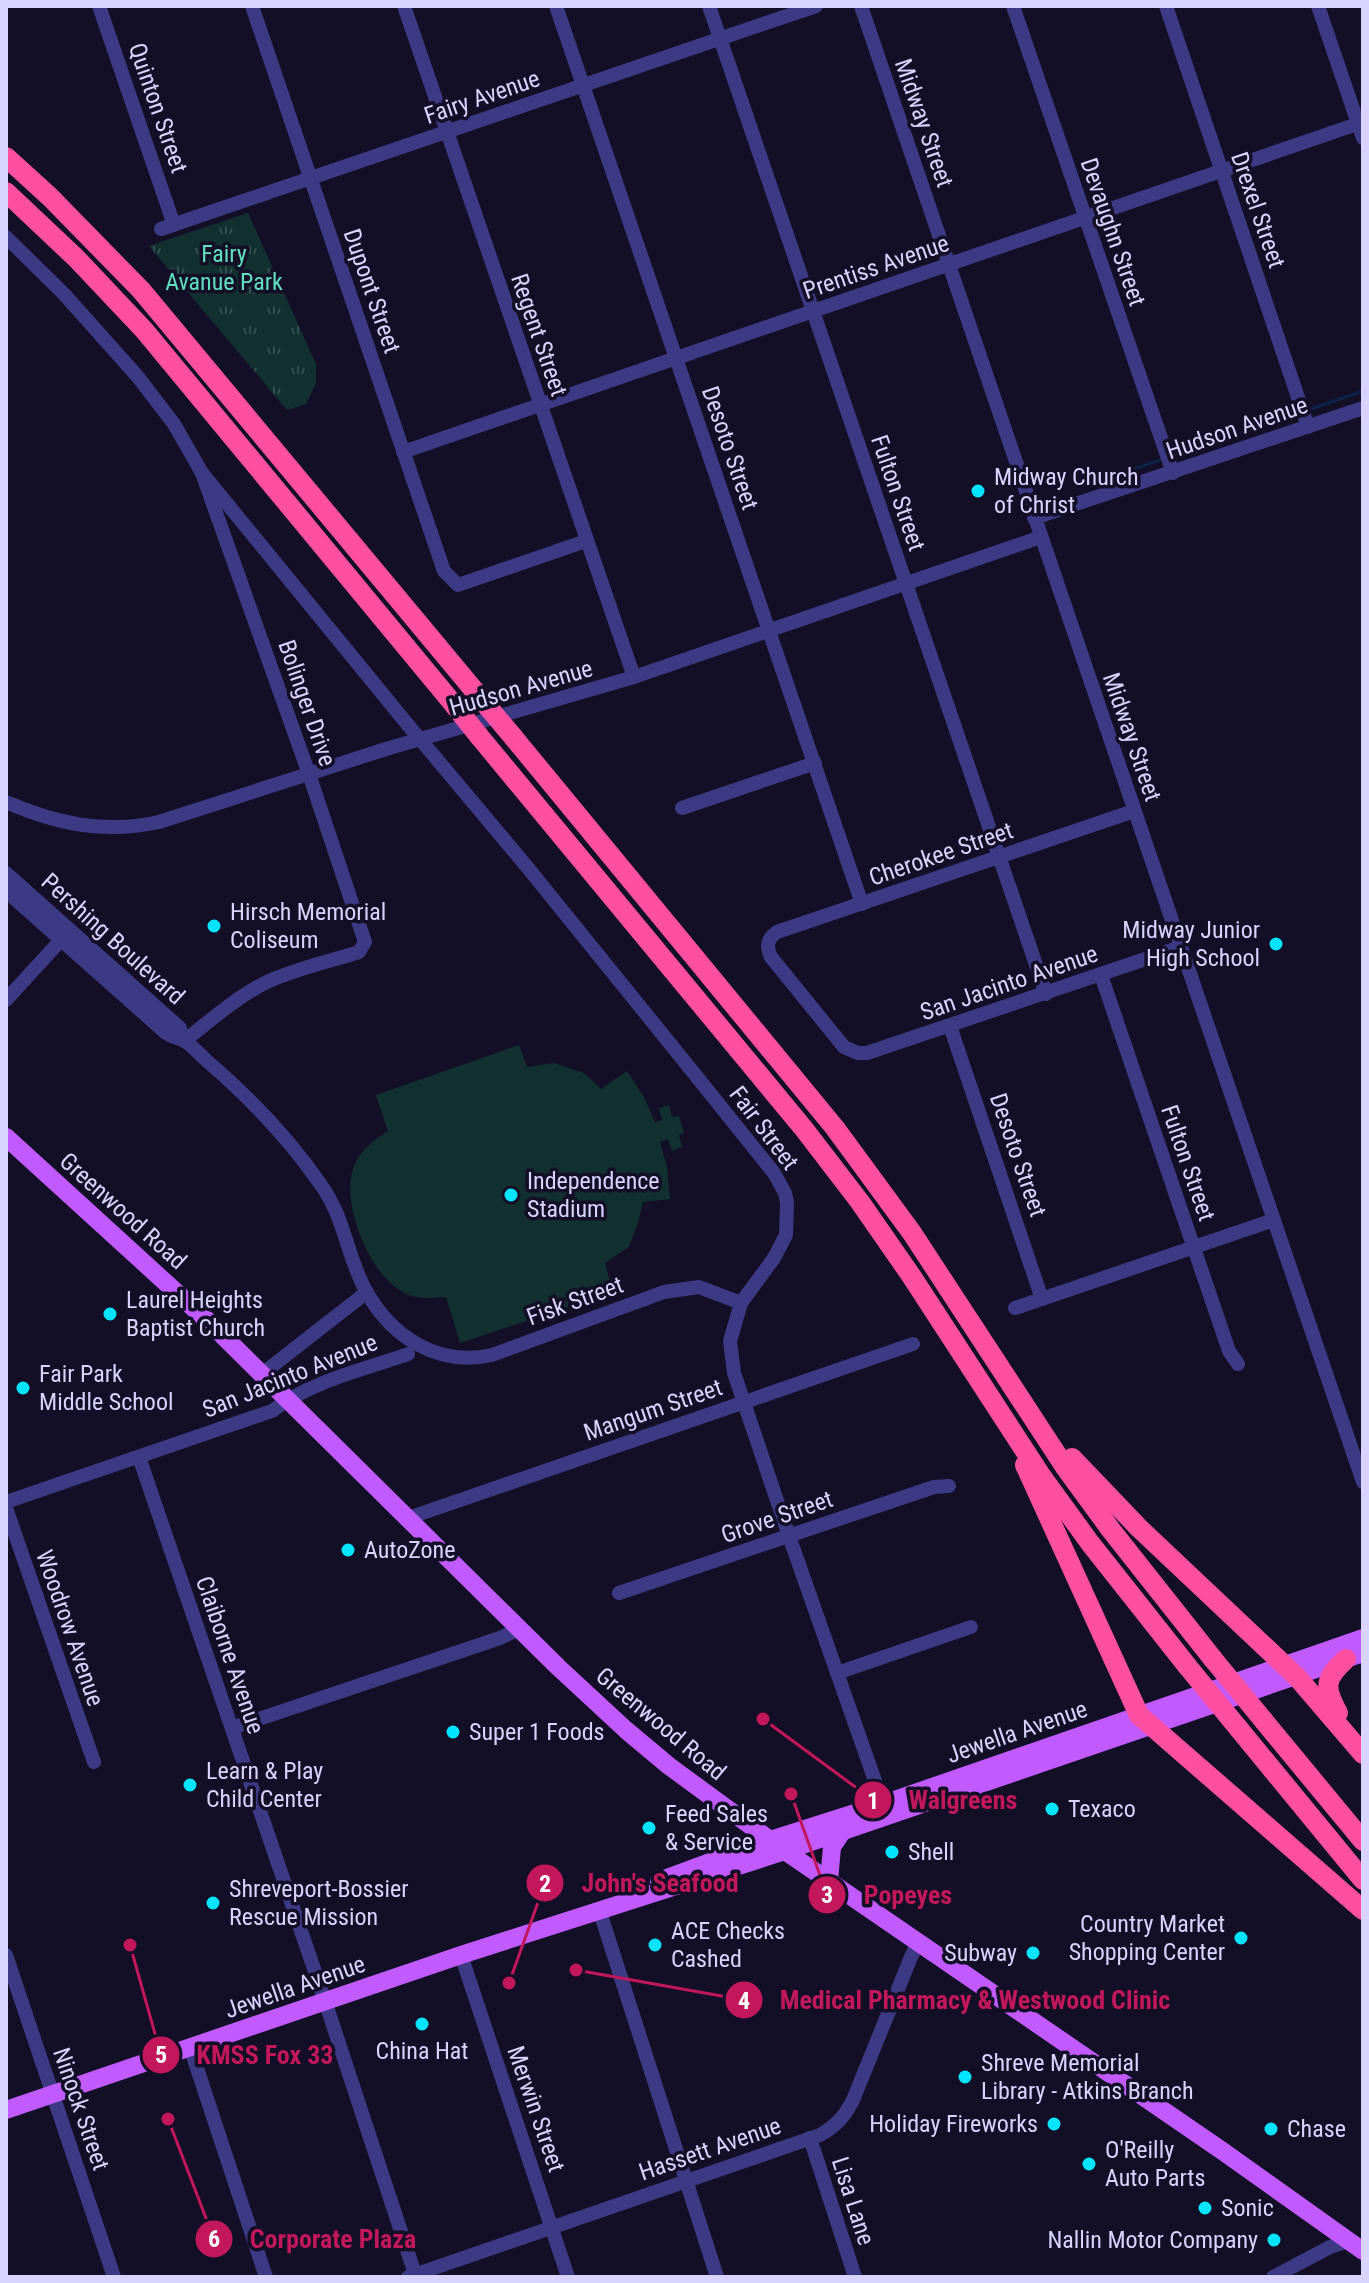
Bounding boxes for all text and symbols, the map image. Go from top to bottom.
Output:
street label: Quinton Street [123,39,193,177]
street label: Midway Street [889,55,959,191]
street label: Fairy Avenue [421,64,543,130]
street label: Drexel Street [1225,148,1291,272]
street label: Devaughn Street [1075,154,1151,310]
street label: Dupont Street [338,225,406,357]
street label: Prentiss Avenue [799,229,953,305]
park label: Fairy Avanue Park [165,240,283,296]
street label: Regent Street [505,270,573,400]
street label: Desoto Street [696,383,764,513]
street label: Hudson Avenue [1163,391,1311,465]
street label: Fulton Street [865,431,931,555]
place label: Midway Church of Christ [994,463,1139,519]
marker: Midway Church of Christ [969,482,987,500]
street label: Bolinger Drive [272,636,342,770]
street label: Hudson Avenue [446,654,596,722]
street label: Midway Street [1097,669,1167,805]
street label: Cherokee Street [865,816,1017,892]
street label: Pershing Boulevard [36,867,190,1011]
place label: Hirsch Memorial Coliseum [230,898,386,954]
place label: Midway Junior High School [1122,916,1260,972]
marker: Hirsch Memorial Coliseum [205,917,223,935]
marker: Midway Junior High School [1267,935,1285,953]
street label: San Jacinto Avenue [917,940,1101,1026]
street label: Fair Street [724,1081,804,1175]
street label: Desoto Street [984,1090,1052,1220]
street label: Fulton Street [1155,1101,1221,1225]
street label: Greenwood Road [54,1147,192,1275]
place label: Independence Stadium [527,1167,660,1223]
marker: Independence Stadium [502,1186,520,1204]
street label: Fisk Street [523,1271,627,1331]
place label: Laurel Heights Baptist Church [126,1286,265,1342]
marker: Laurel Heights Baptist Church [101,1305,119,1323]
street label: San Jacinto Avenue [199,1328,381,1424]
place label: Fair Park Middle School [39,1360,173,1416]
street label: Mangum Street [580,1373,726,1447]
marker: Fair Park Middle School [14,1379,32,1397]
street label: Grove Street [717,1485,837,1549]
place label: AutoZone [364,1536,455,1564]
marker: AutoZone [339,1541,357,1559]
street label: Woodrow Avenue [30,1546,110,1710]
street label: Claiborne Avenue [190,1573,270,1737]
street label: Greenwood Road [590,1662,732,1786]
street label: Jewella Avenue [943,1695,1091,1769]
place label: Super 1 Foods [469,1718,605,1746]
marker: Super 1 Foods [444,1723,462,1741]
place label: Learn & Play Child Center [206,1757,323,1813]
callout: Walgreens [853,1775,1034,1825]
marker: Learn & Play Child Center [181,1776,199,1794]
text: Walgreens [909,1785,1017,1815]
text: 1 [867,1787,879,1815]
place label: Texaco [1068,1795,1136,1823]
place label: Feed Sales & Service [665,1800,768,1856]
marker: Texaco [1043,1800,1061,1818]
marker: Feed Sales & Service [640,1819,658,1837]
place label: Shell [908,1838,954,1866]
marker: Shell [883,1843,901,1861]
callout: John's Seafood [525,1858,755,1908]
text: John's Seafood [581,1868,739,1898]
text: 2 [539,1870,551,1898]
callout: Popeyes [807,1870,968,1920]
place label: Shreveport-Bossier Rescue Mission [229,1875,409,1931]
text: Popeyes [864,1880,952,1910]
text: 3 [821,1881,833,1909]
marker: Shreveport-Bossier Rescue Mission [204,1894,222,1912]
place label: Country Market Shopping Center [1069,1910,1225,1966]
place label: ACE Checks Cashed [671,1917,785,1973]
marker: Country Market Shopping Center [1232,1929,1250,1947]
marker: ACE Checks Cashed [646,1936,664,1954]
place label: Subway [944,1939,1017,1967]
marker: Subway [1024,1944,1042,1962]
street label: Jewella Avenue [221,1950,369,2024]
callout: Medical Pharmacy & Westwood Clinic [724,1975,1187,2025]
text: Medical Pharmacy & Westwood Clinic [780,1985,1170,2015]
text: 4 [738,1987,750,2015]
marker: China Hat [413,2015,431,2033]
callout: KMSS Fox 33 [141,2030,350,2080]
place label: China Hat [376,2037,468,2065]
text: KMSS Fox 33 [197,2040,333,2070]
text: 5 [155,2041,167,2069]
street label: Merwin Street [501,2042,571,2176]
street label: Ninock Street [47,2044,115,2174]
place label: Shreve Memorial Library - Atkins Branch [981,2049,1193,2105]
marker: Shreve Memorial Library - Atkins Branch [956,2068,974,2086]
place label: Holiday Fireworks [869,2110,1038,2138]
street label: Hassett Avenue [635,2112,785,2186]
marker: Holiday Fireworks [1045,2115,1063,2133]
place label: Chase [1287,2115,1346,2143]
marker: Chase [1262,2120,1280,2138]
place label: O'Reilly Auto Parts [1105,2136,1205,2192]
street label: Lisa Lane [826,2154,880,2248]
marker: O'Reilly Auto Parts [1080,2155,1098,2173]
place label: Sonic [1221,2194,1274,2222]
marker: Sonic [1196,2199,1214,2217]
callout: Corporate Plaza [194,2214,433,2264]
text: Corporate Plaza [250,2224,416,2254]
text: 6 [208,2225,220,2253]
place label: Nallin Motor Company [1047,2226,1258,2254]
marker: Nallin Motor Company [1265,2231,1283,2249]

